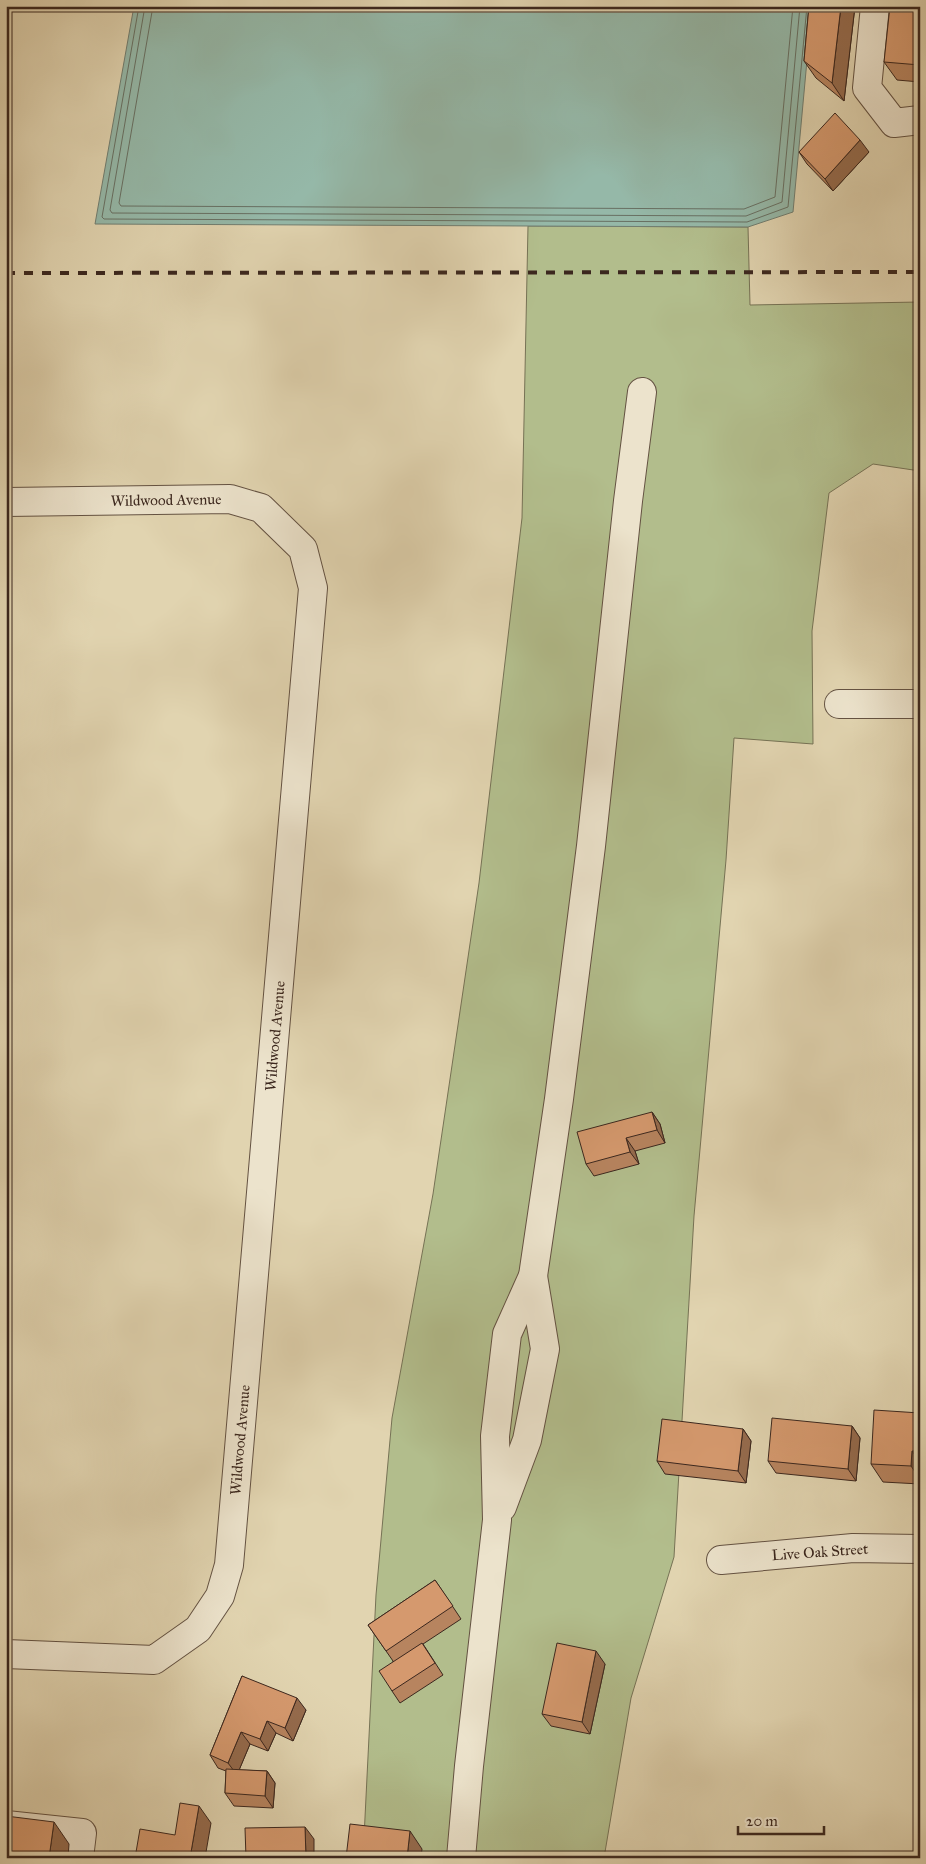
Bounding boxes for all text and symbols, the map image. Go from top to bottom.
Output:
street label: Wildwood Avenue [110,490,222,510]
street label: Wildwood Avenue [261,980,289,1092]
street label: Wildwood Avenue [226,1384,254,1496]
street label: Live Oak Street [771,1540,870,1564]
scale bar [738,1804,825,1836]
text: 20 m [746,1812,778,1830]

